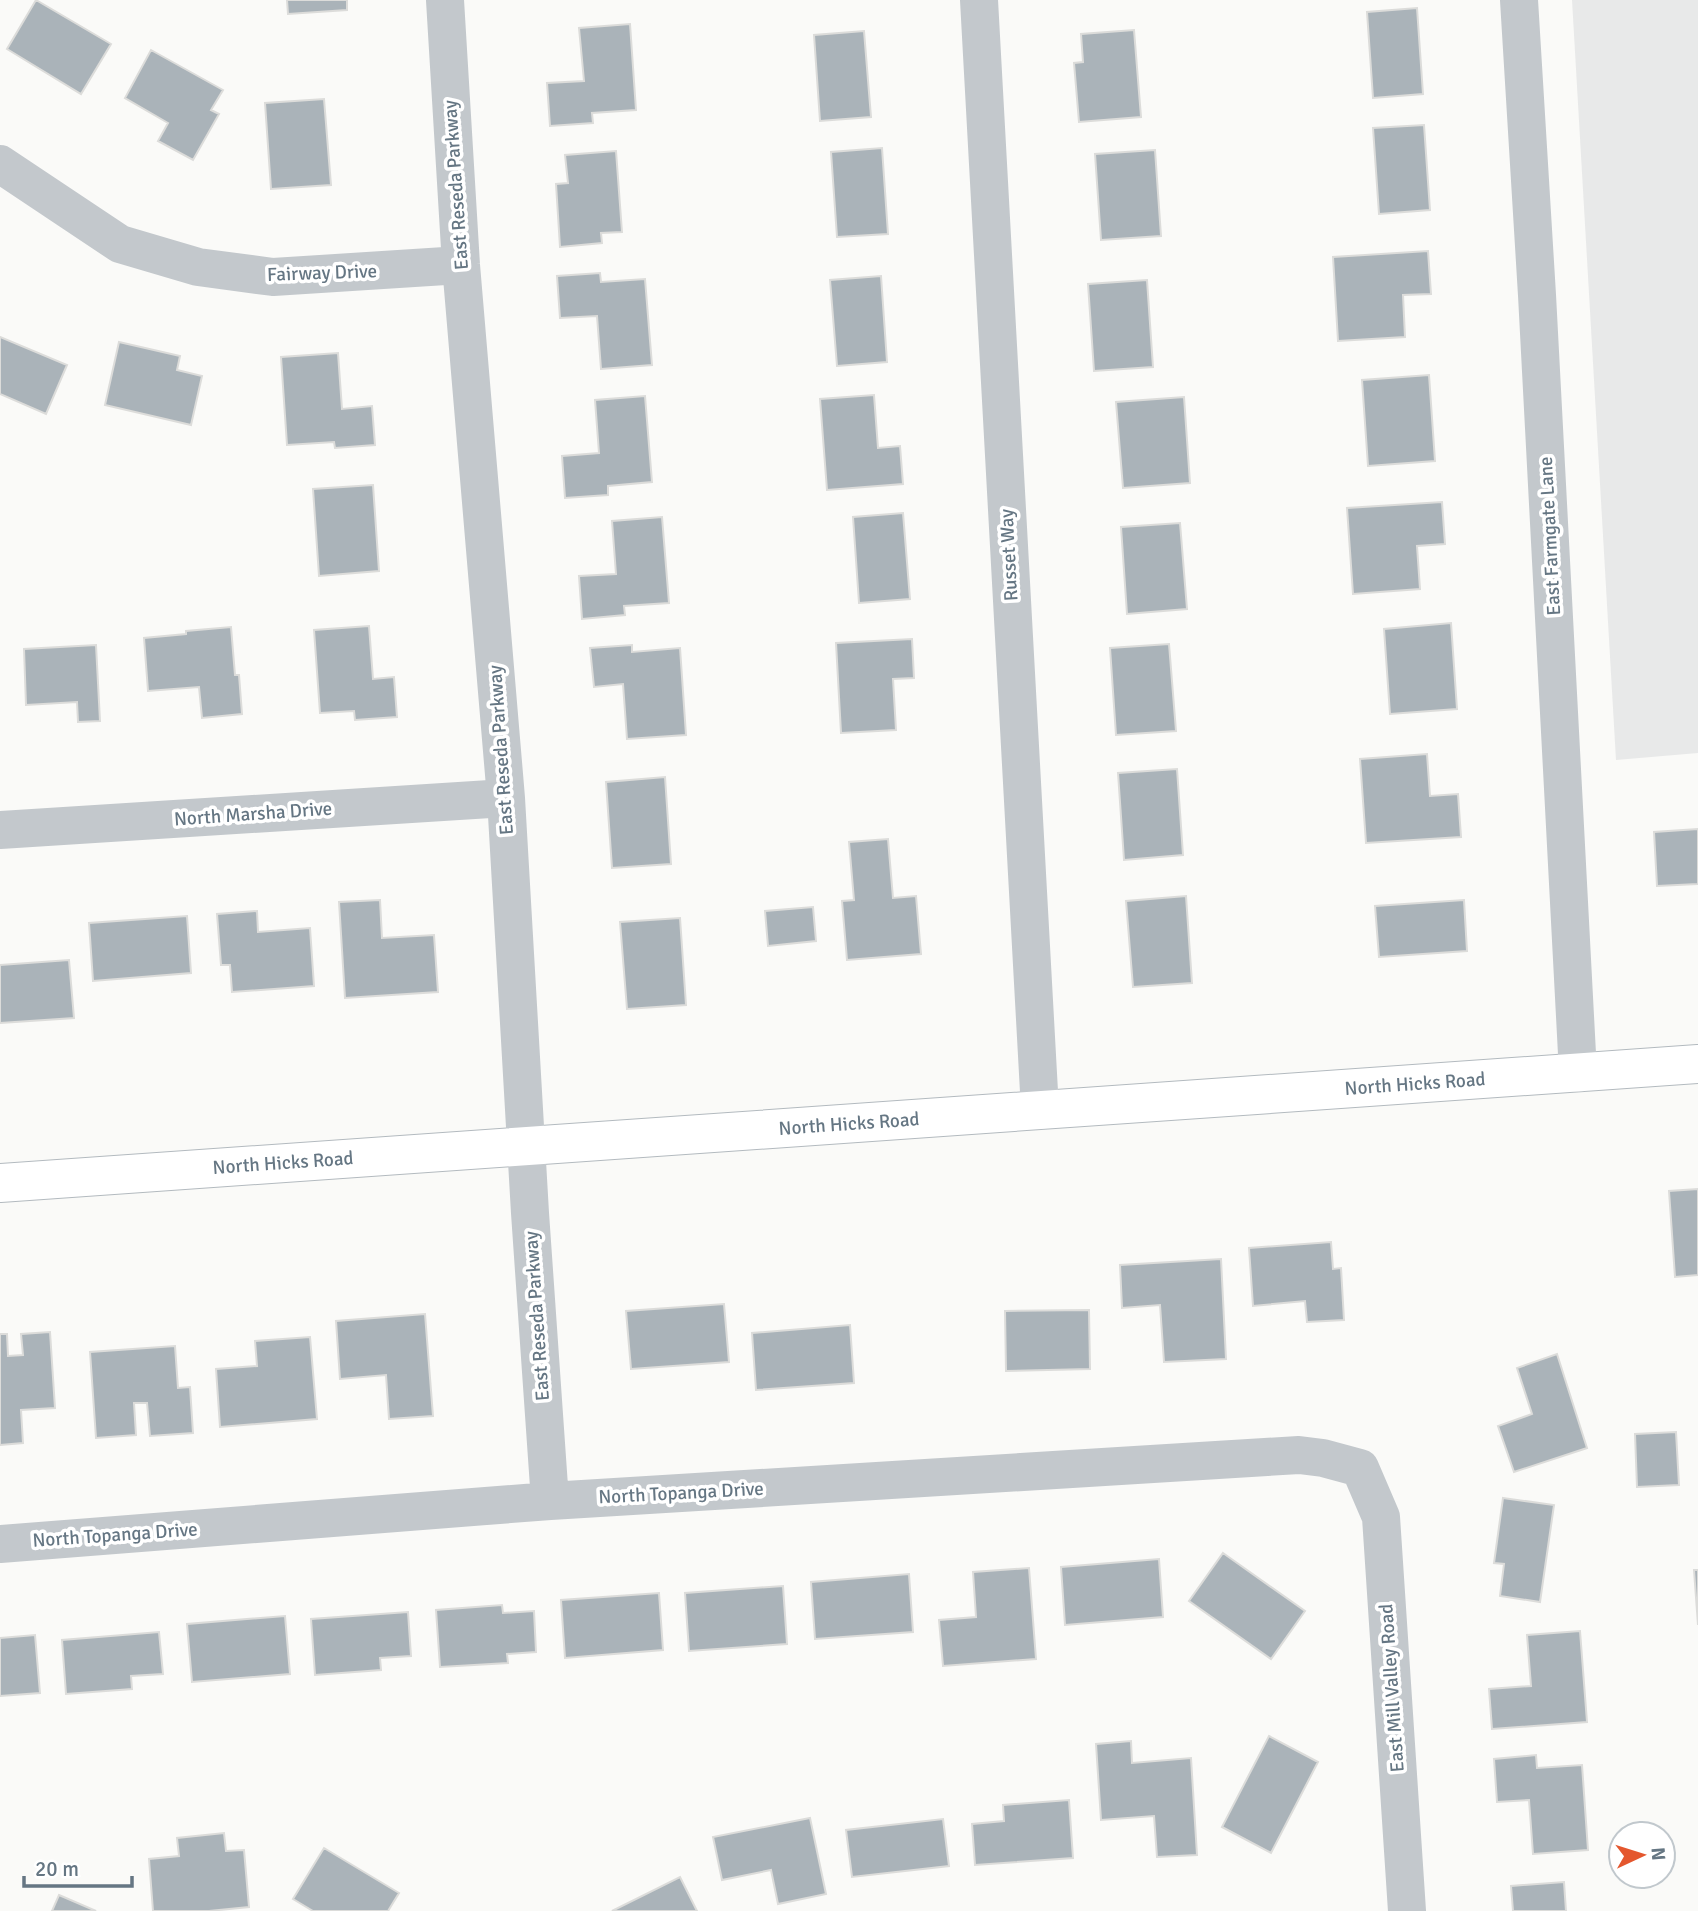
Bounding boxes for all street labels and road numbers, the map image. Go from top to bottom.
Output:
street label: East Reseda Parkway [438,99,474,271]
street label: Fairway Drive [267,259,377,287]
street label: East Farmgate Lane [1534,456,1566,616]
street label: Russet Way [995,508,1023,602]
street label: East Reseda Parkway [483,664,519,836]
street label: North Marsha Drive [173,797,333,831]
street label: North Hicks Road [1344,1067,1486,1101]
street label: North Hicks Road [778,1107,920,1141]
street label: North Hicks Road [212,1146,354,1180]
street label: East Reseda Parkway [519,1230,555,1402]
street label: North Topanga Drive [598,1477,764,1509]
street label: North Topanga Drive [32,1517,198,1553]
street label: East Mill Valley Road [1374,1603,1410,1773]

